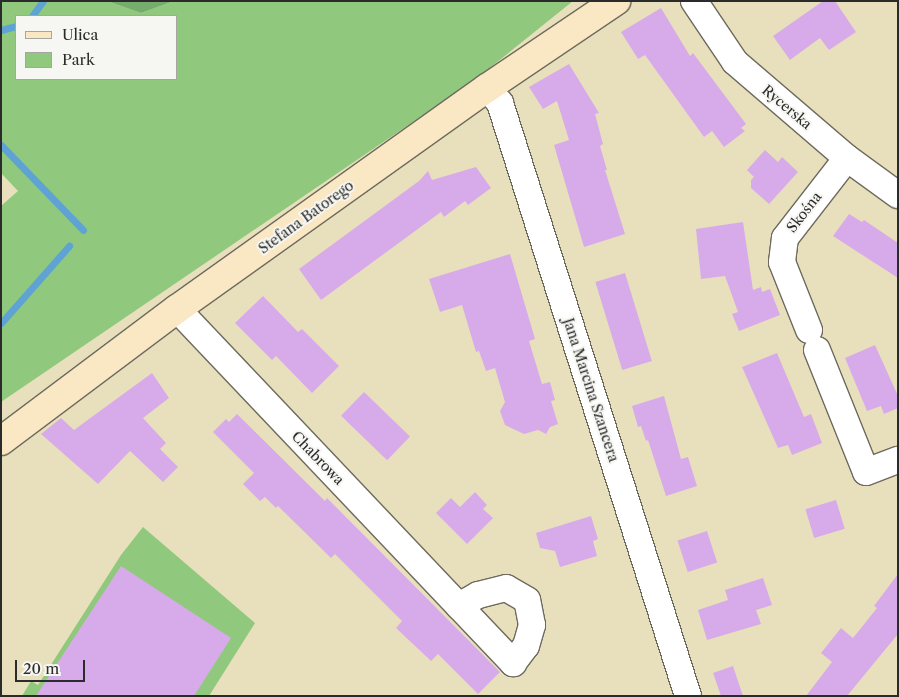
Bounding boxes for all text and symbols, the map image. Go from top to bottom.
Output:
legend [15,15,178,80]
text: Ulica [62,25,98,44]
text: Park [62,50,95,69]
street label: Rycerska [759,81,815,133]
street label: Stefana Batorego [255,177,357,257]
street label: Skośna [783,188,825,236]
street label: Jana Marcina Szancera [560,316,622,464]
street label: Chabrowa [288,428,348,488]
scale bar [18,650,88,682]
text: 20 m [23,659,59,678]

